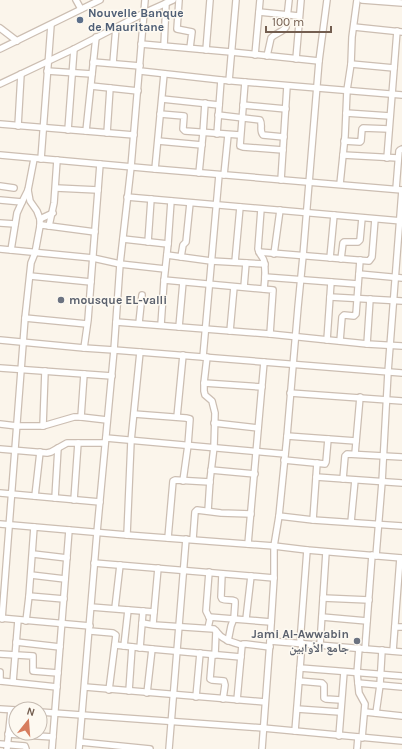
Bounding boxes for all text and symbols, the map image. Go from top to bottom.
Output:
place label: Nouvelle Banque de Mauritane [88,6,184,34]
scale bar [266,8,331,34]
marker: Nouvelle Banque de Mauritane [75,15,85,25]
text: 100 m [272,15,304,29]
place label: mousque EL-valli [69,293,167,307]
marker: mousque EL-valli [56,295,66,305]
place label: Jami Al-Awwabin جامع الأوابين [251,627,349,656]
marker: Jami Al-Awwabin جامع الأوابين [352,636,362,646]
north arrow [8,701,48,741]
text: N [25,705,36,719]

